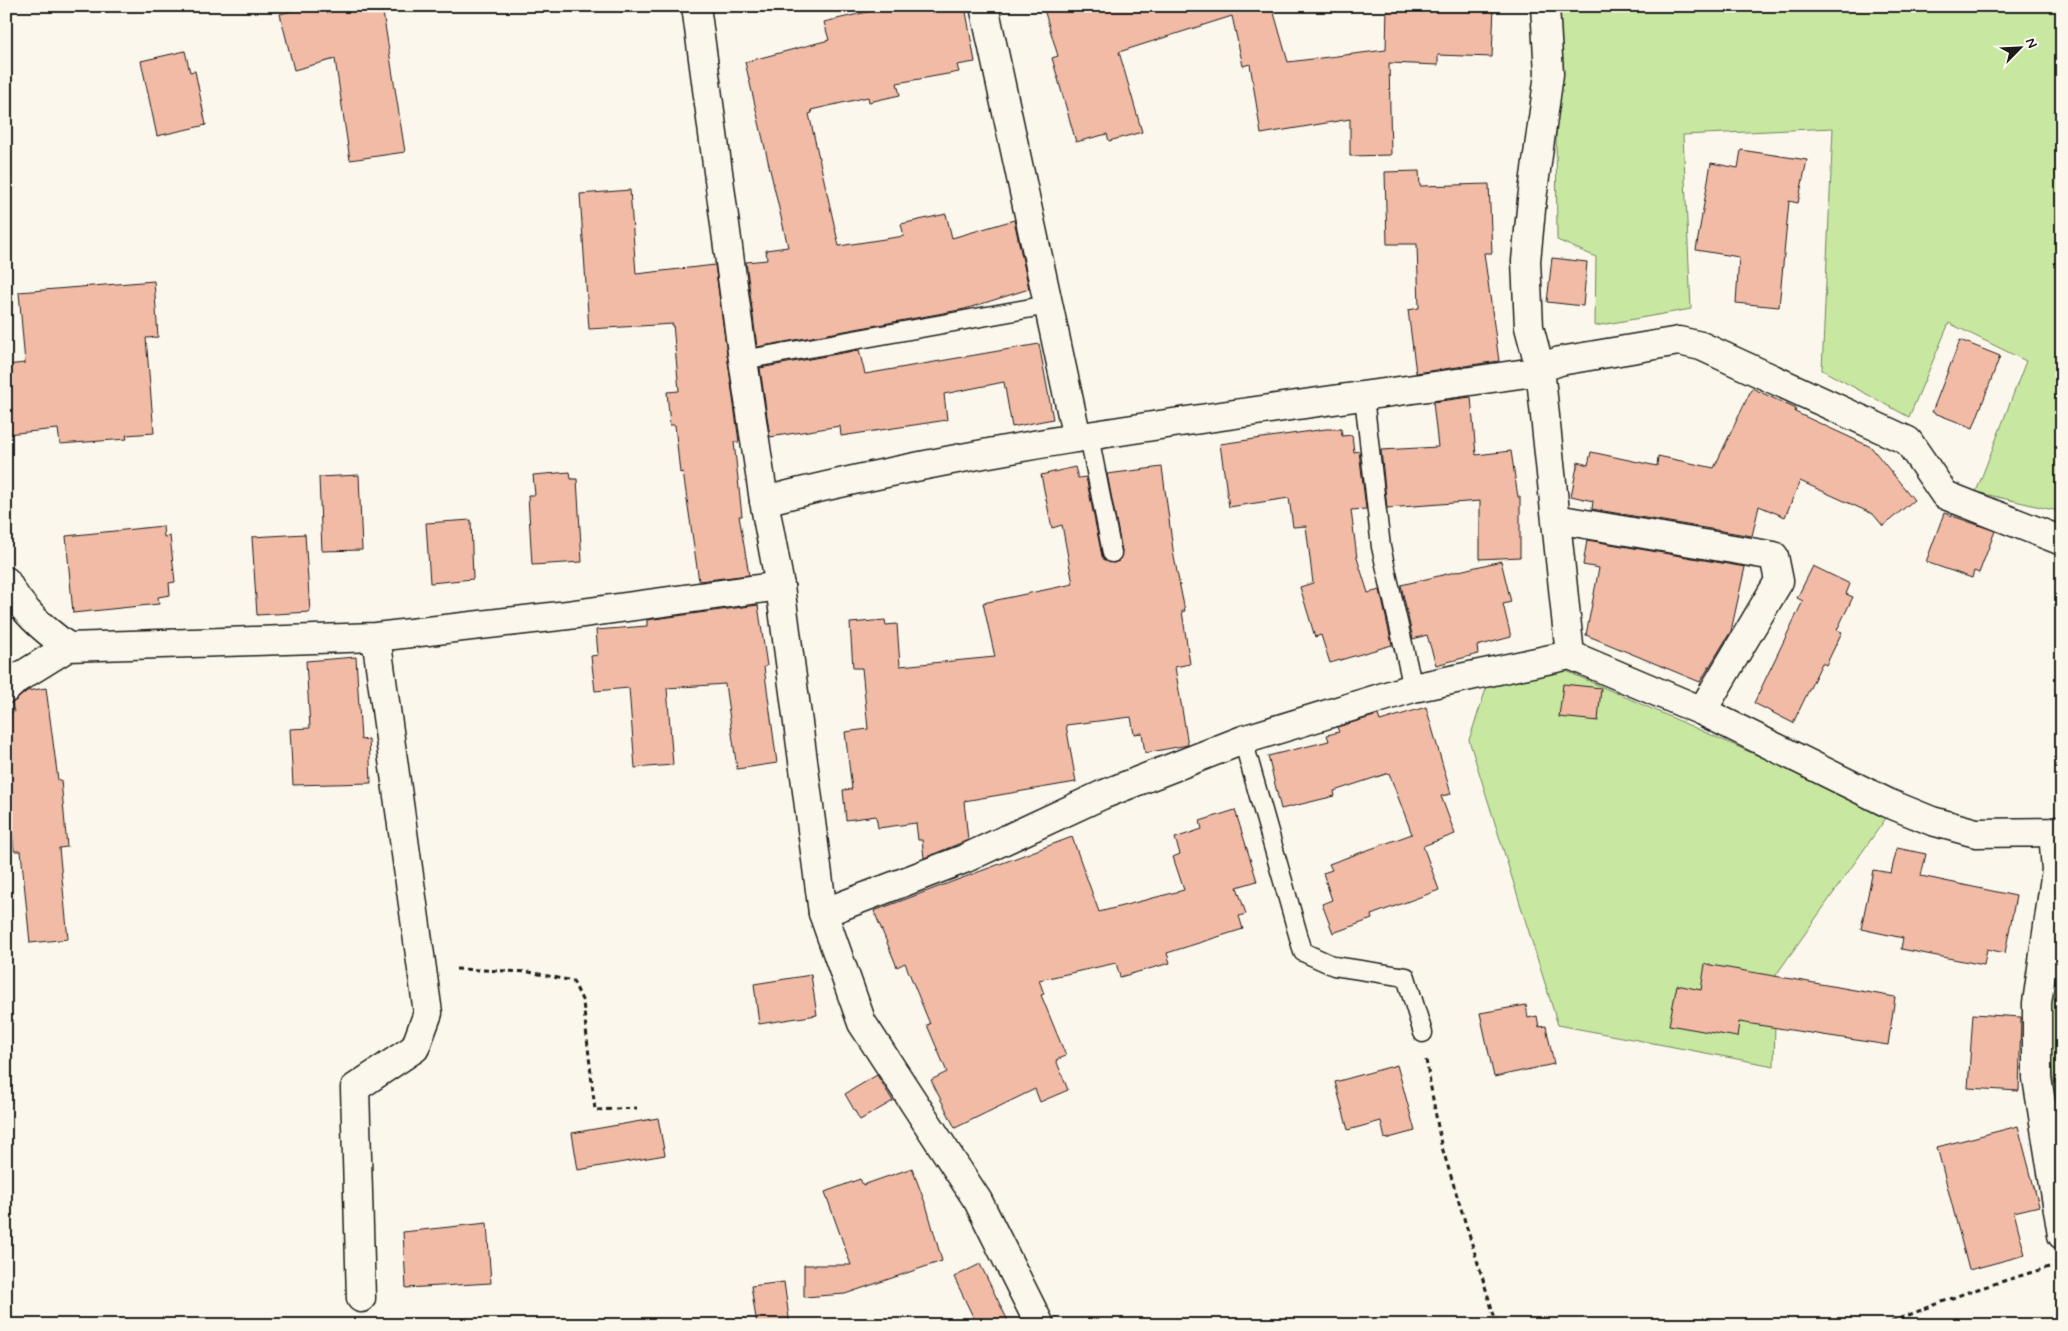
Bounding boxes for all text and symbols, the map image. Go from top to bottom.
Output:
north arrow [1996,22,2046,72]
text: N [2021,35,2041,51]

